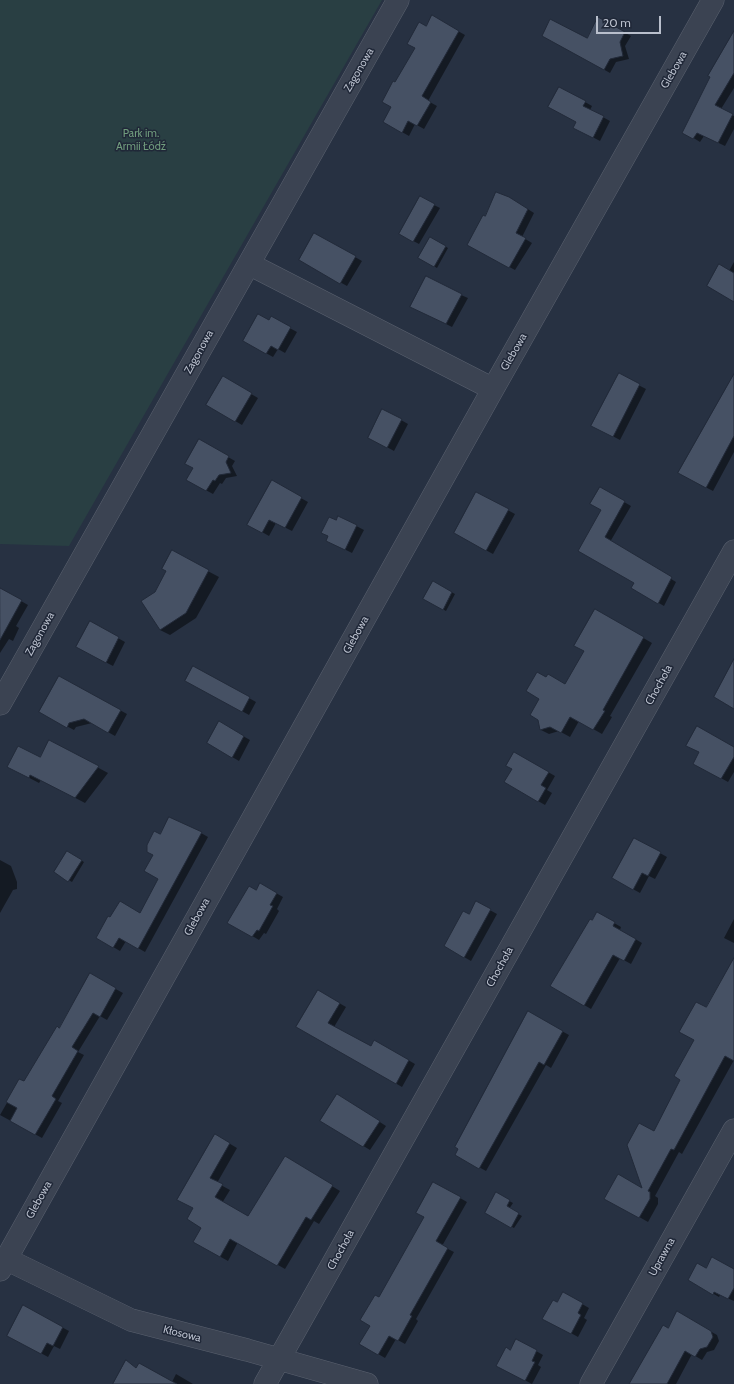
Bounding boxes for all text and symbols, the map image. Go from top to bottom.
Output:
scale bar [598,8,663,34]
text: 20 m [603,15,631,30]
street label: Zagonowa [341,46,377,94]
street label: Glebowa [658,49,690,91]
park label: Park im. Armii Łódź [116,127,166,153]
street label: Zagonowa [182,328,216,376]
street label: Glebowa [498,331,530,373]
street label: Zagonowa [23,610,57,658]
street label: Glebowa [340,614,372,656]
street label: Chochoła [643,663,675,707]
street label: Glebowa [181,896,213,938]
street label: Chochoła [484,945,516,989]
street label: Glebowa [23,1179,55,1221]
street label: Chochoła [325,1228,357,1272]
street label: Uprawna [646,1235,678,1279]
street label: Kłosowa [162,1323,202,1345]

